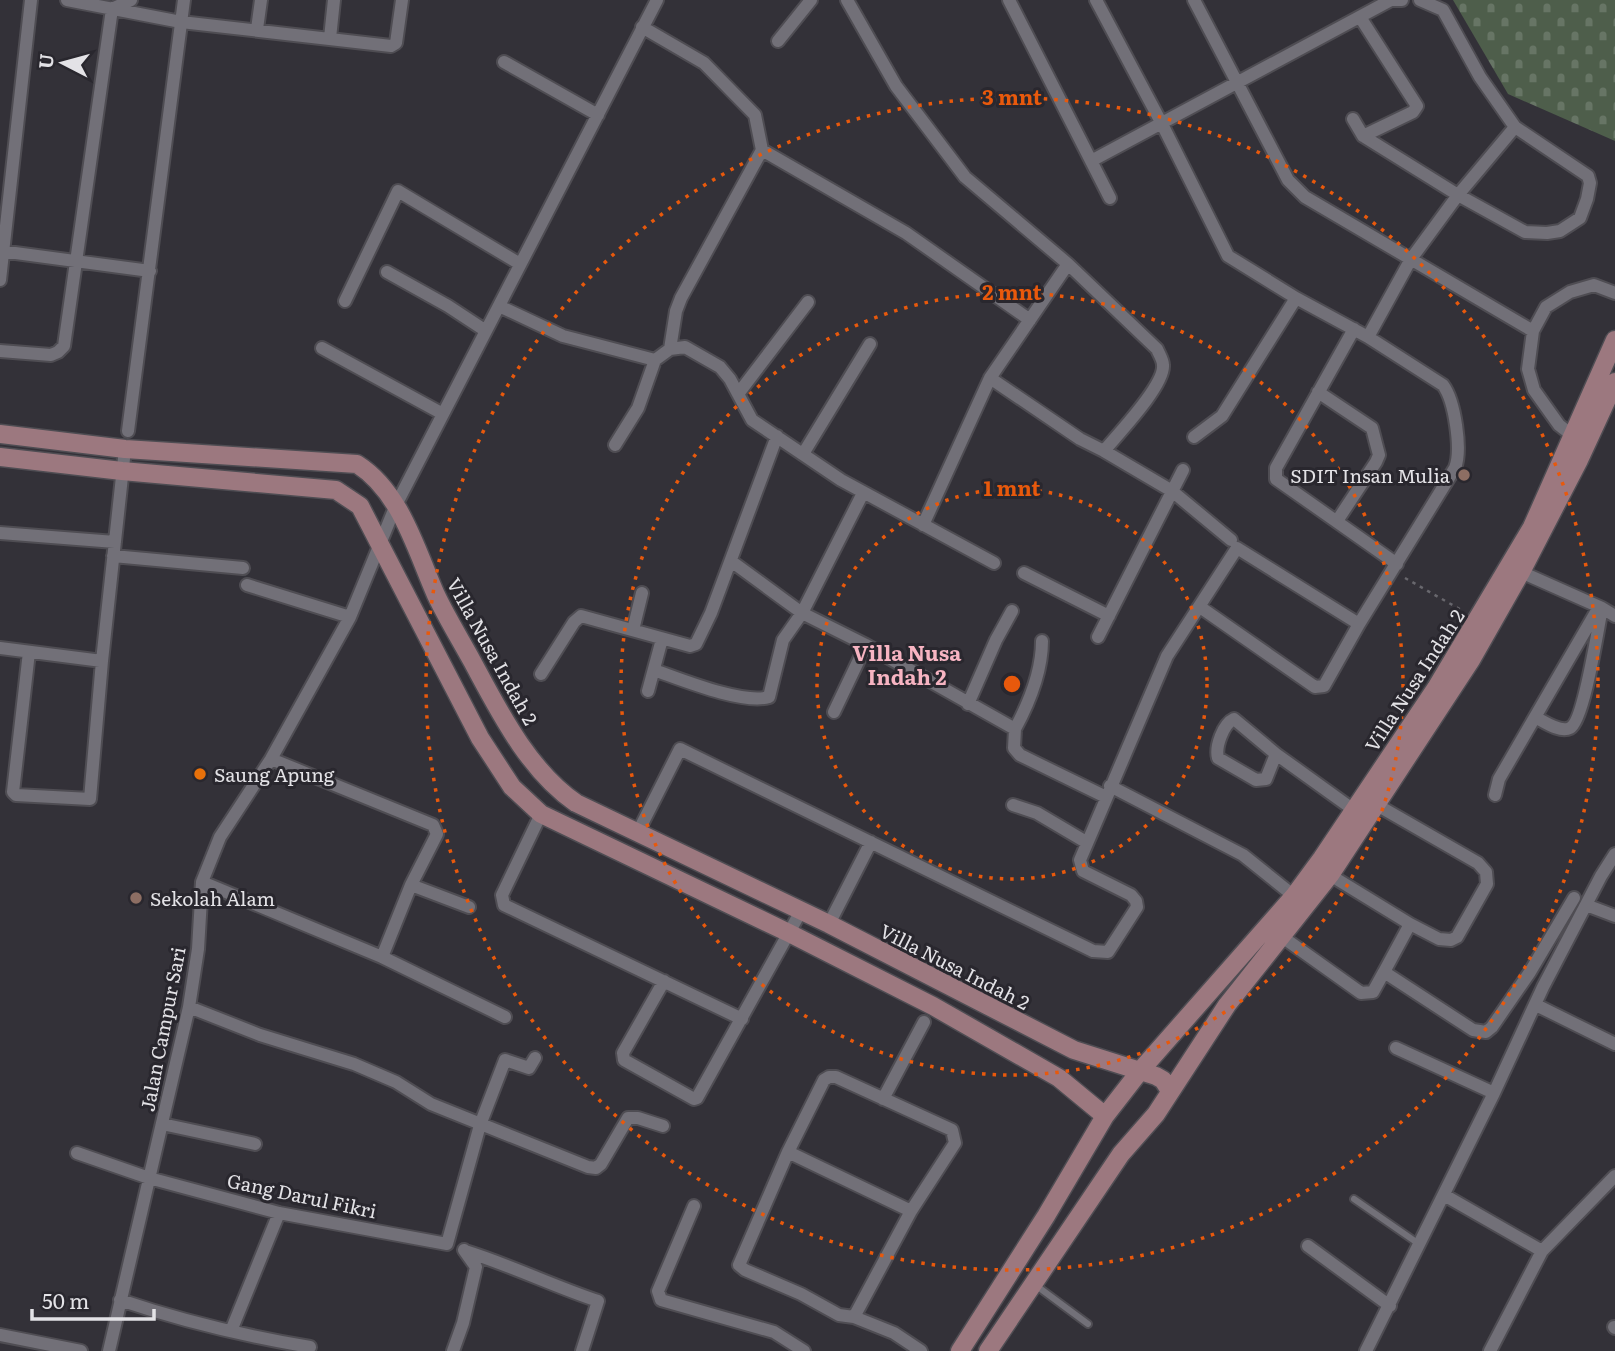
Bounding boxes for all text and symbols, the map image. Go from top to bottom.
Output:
north arrow [28,28,98,98]
text: U [30,52,60,70]
text: 3 mnt [982,80,1043,111]
text: 2 mnt [982,275,1043,306]
place label: SDIT Insan Mulia [1290,461,1451,489]
marker: SDIT Insan Mulia [1456,467,1472,483]
text: 1 mnt [984,471,1041,502]
street label: Villa Nusa Indah 2 [441,572,545,730]
street label: Villa Nusa Indah 2 [1357,603,1471,757]
district label: Villa Nusa Indah 2 [853,636,962,691]
centre of rings [1000,672,1024,696]
place label: Saung Apung [214,760,335,788]
marker: Saung Apung [192,766,208,782]
place label: Sekolah Alam [150,884,275,912]
marker: Sekolah Alam [128,890,144,906]
street label: Villa Nusa Indah 2 [875,916,1035,1016]
street label: Jalan Campur Sari [132,944,192,1114]
street label: Gang Darul Fikri [225,1166,379,1224]
scale bar [32,1278,154,1322]
text: 50 m [42,1284,89,1315]

